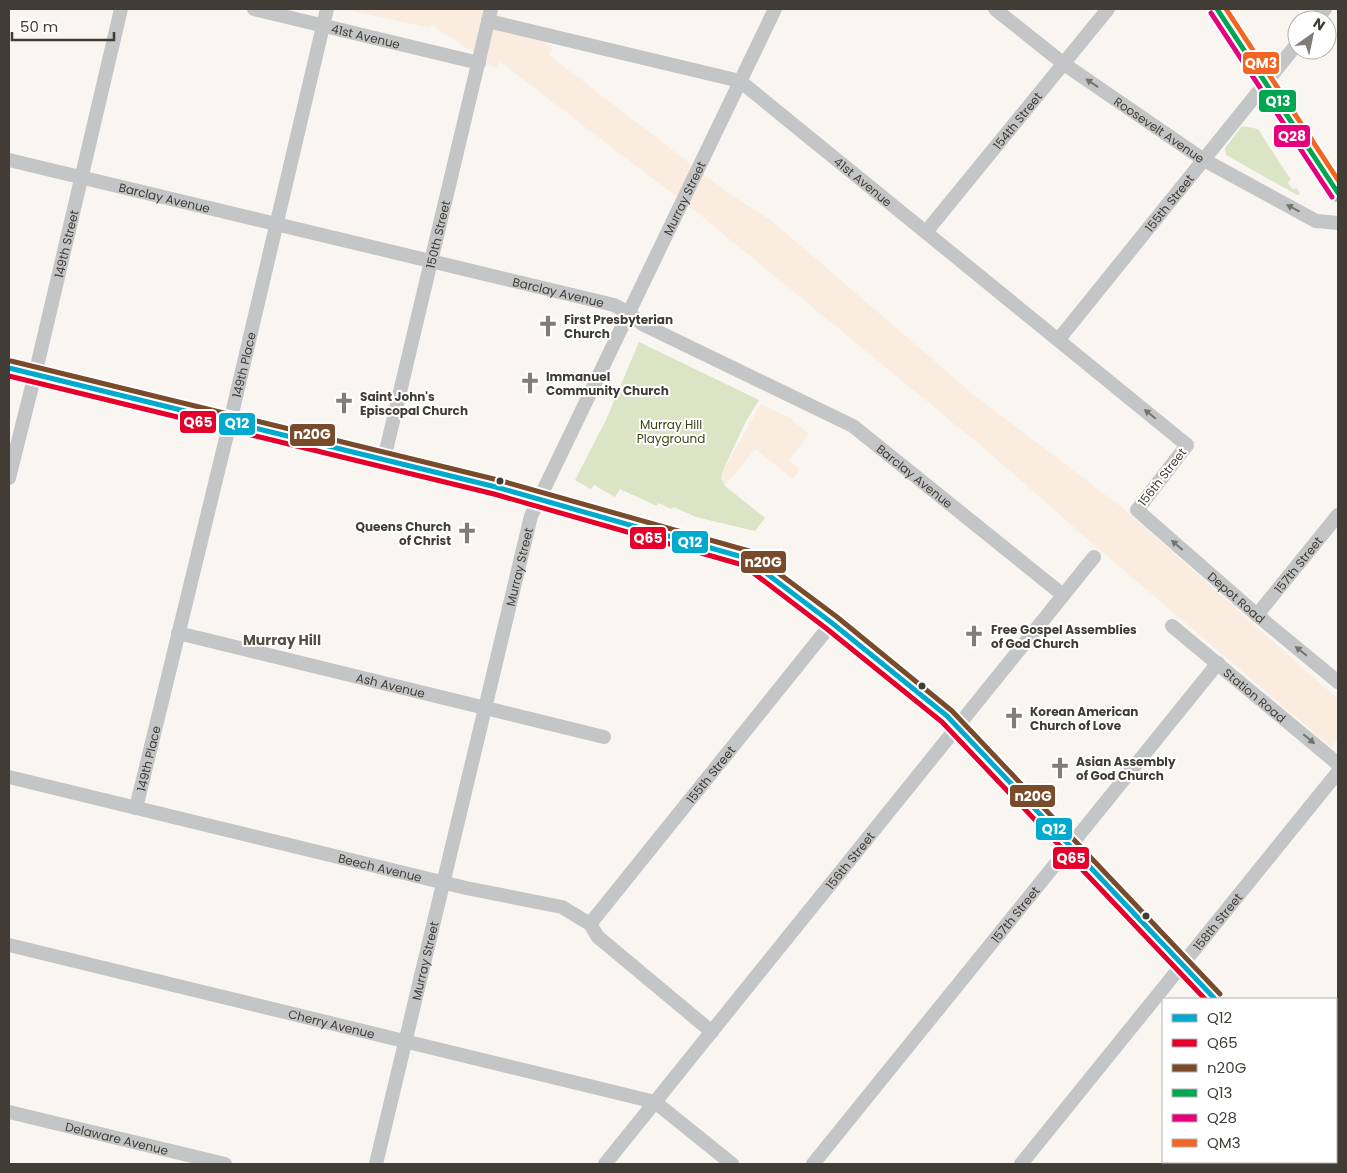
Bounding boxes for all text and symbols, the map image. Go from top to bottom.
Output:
scale bar [12,10,115,42]
north arrow [1287,10,1337,60]
text: N [1309,13,1329,35]
text: 50 m [20,16,58,37]
street label: 41st Avenue [330,19,402,52]
line badge: QM3 [1242,51,1280,75]
text: QM3 [1245,53,1277,73]
one-way arrow [1085,78,1099,88]
street label: 154th Street [989,88,1046,153]
line badge: Q13 [1258,89,1297,113]
text: Q13 [1266,91,1290,111]
street label: Roosevelt Avenue [1111,92,1208,167]
line badge: Q28 [1273,124,1311,148]
text: Q28 [1278,126,1306,146]
street label: 41st Avenue [831,153,896,210]
street label: Murray Street [659,158,709,238]
street label: 155th Street [1140,170,1197,235]
street label: Barclay Avenue [117,178,212,216]
street label: 150th Street [421,199,454,270]
one-way arrow [1286,204,1300,212]
street label: 149th Street [50,208,82,280]
street label: Barclay Avenue [511,273,606,311]
place label: First Presbyterian Church [564,311,673,342]
church icon: First Presbyterian Church [535,313,561,339]
street label: 149th Place [227,330,259,399]
place label: Immanuel Community Church [546,368,669,399]
church icon: Immanuel Community Church [517,370,543,396]
place label: Saint John's Episcopal Church [360,388,468,419]
church icon: Saint John's Episcopal Church [331,390,357,416]
one-way arrow [1143,408,1156,419]
line badge: Q65 [179,410,217,434]
text: Q65 [183,412,213,432]
line badge: Q12 [218,412,256,436]
text: Q12 [225,413,249,433]
park label: Murray Hill Playground [637,416,705,447]
line badge: n20G [289,423,336,447]
text: n20G [293,424,331,444]
street label: Barclay Avenue [873,440,957,512]
street label: 156th Street [1134,444,1190,510]
unlabelled marker [495,476,505,486]
place label: Queens Church of Christ [356,518,451,549]
church icon: Queens Church of Christ [454,520,480,546]
street label: Murray Street [501,526,536,608]
line badge: Q65 [629,526,667,550]
text: Q65 [633,528,663,548]
line badge: Q12 [671,530,709,554]
text: Q12 [678,532,702,552]
street label: 157th Street [1270,533,1326,596]
one-way arrow [1171,540,1183,551]
line badge: n20G [740,550,787,574]
text: n20G [744,552,782,572]
street label: Depot Road [1205,568,1269,627]
place label: Free Gospel Assemblies of God Church [991,621,1137,652]
church icon: Free Gospel Assemblies of God Church [961,623,987,649]
district label: Murray Hill [243,630,321,650]
one-way arrow [1294,645,1307,656]
street label: Station Road [1220,664,1290,726]
street label: Ash Avenue [355,668,427,702]
unlabelled marker [917,681,927,691]
place label: Korean American Church of Love [1030,703,1138,734]
church icon: Korean American Church of Love [1001,705,1027,731]
street label: 149th Place [132,724,164,793]
one-way arrow [1302,734,1315,745]
street label: 155th Street [682,742,739,807]
place label: Asian Assembly of God Church [1076,753,1176,784]
church icon: Asian Assembly of God Church [1047,755,1073,781]
line badge: n20G [1009,784,1056,808]
text: n20G [1014,786,1052,806]
line badge: Q12 [1035,817,1073,841]
text: Q12 [1042,819,1066,839]
street label: 156th Street [821,828,878,893]
line badge: Q65 [1052,846,1090,870]
text: Q65 [1056,848,1086,868]
street label: Beech Avenue [337,849,424,886]
street label: 157th Street [987,882,1043,946]
street label: 158th Street [1189,889,1246,954]
unlabelled marker [1141,911,1151,921]
street label: Murray Street [407,920,442,1002]
legend [1162,998,1337,1163]
street label: Cherry Avenue [287,1005,377,1042]
text: Q12 [1207,1007,1232,1028]
text: Q65 [1207,1032,1238,1053]
text: n20G [1207,1057,1247,1078]
text: Q13 [1207,1082,1232,1103]
text: Q28 [1207,1107,1237,1128]
street label: Delaware Avenue [64,1117,170,1159]
text: QM3 [1207,1132,1241,1153]

